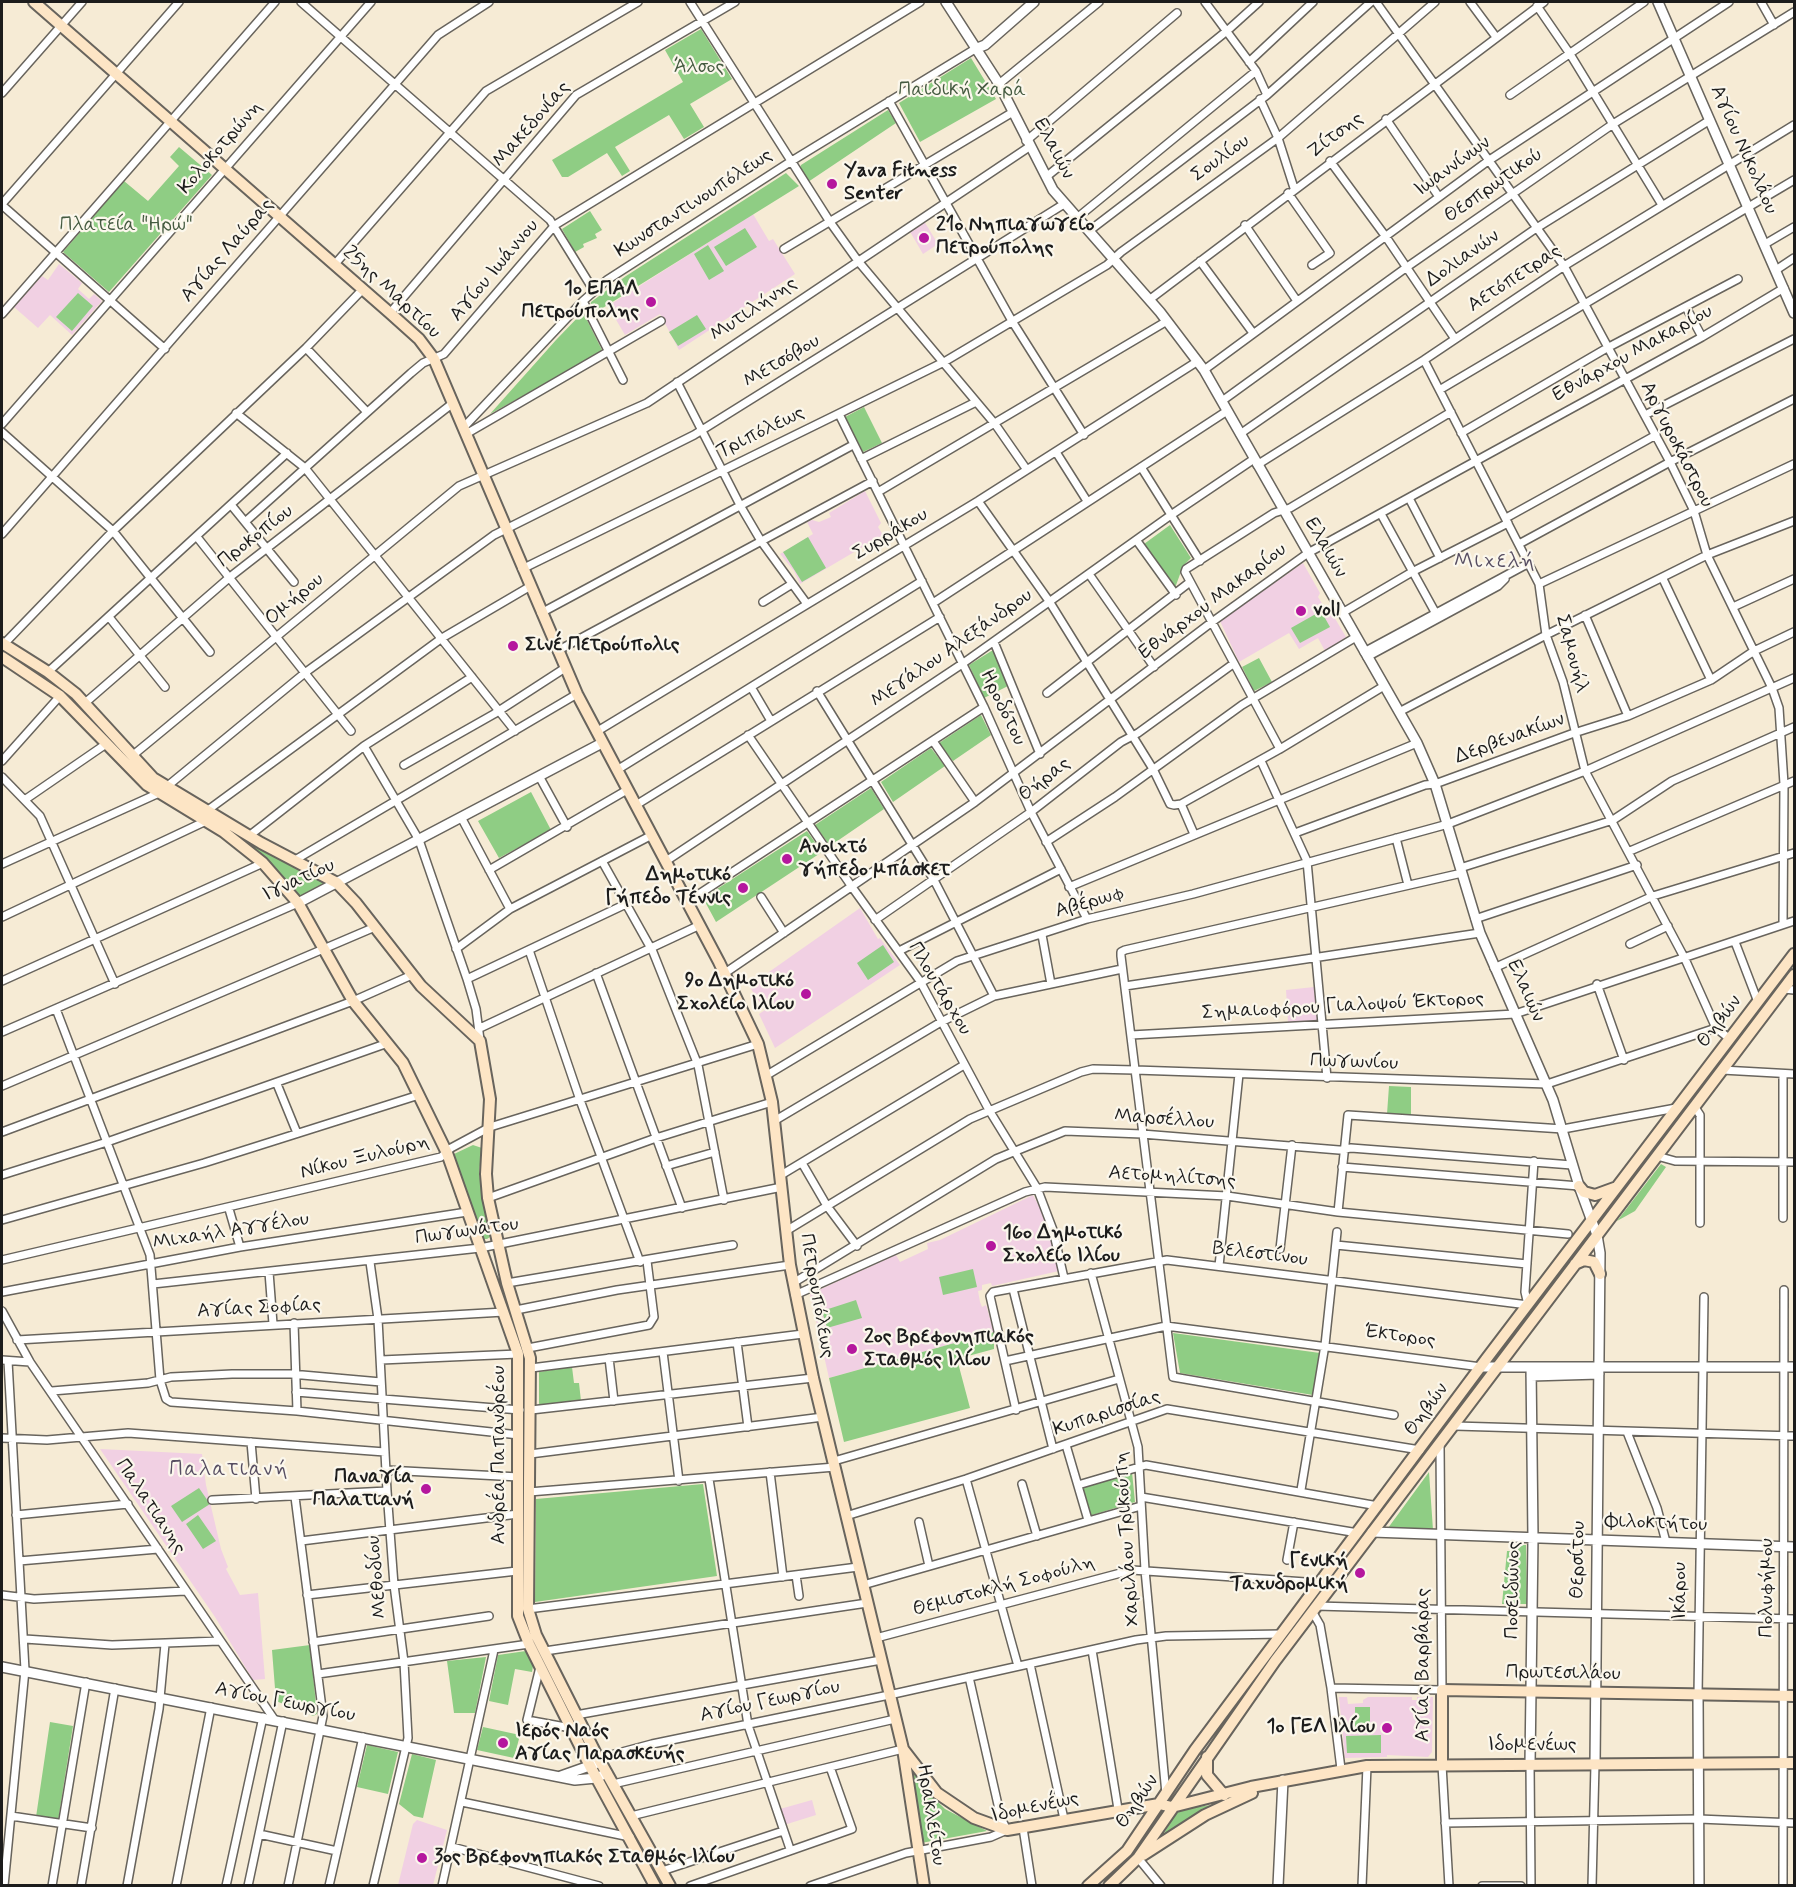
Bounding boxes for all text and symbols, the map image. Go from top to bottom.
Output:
park label: Άλσος [674,56,724,80]
street label: Μακεδονίας [488,77,576,173]
park label: Παιδική Χαρά [898,79,1026,103]
street label: Αγίου Νικολάου [1704,82,1782,218]
street label: Κολοκοτρώνη [174,96,268,200]
street label: Ζίτσης [1303,107,1369,165]
street label: Ελαιών [1027,114,1079,184]
street label: Σουλίου [1187,130,1255,188]
street label: Ιωαννίνων [1410,131,1496,203]
street label: Θεσπρωτικού [1440,143,1548,229]
street label: Κωνσταντινουπόλεως [611,144,777,264]
place label: Yava Fitness Senter [844,160,957,207]
marker: Yava Fitness Senter [825,177,839,191]
street label: Αγίας Λαύρας [176,194,280,308]
park label: Πλατεία "Ηρώ" [59,214,193,238]
place label: 21ο Νηπιαγωγείο Πετρούπολης [936,214,1094,261]
street label: Αγίου Ιωάννου [445,215,545,327]
street label: Δολιανών [1421,225,1505,293]
marker: 21ο Νηπιαγωγείο Πετρούπολης [917,231,931,245]
street label: Αετόπετρας [1464,240,1566,318]
street label: 25ης Μαρτίου [337,241,445,345]
street label: Μυτιλήνης [706,272,802,348]
place label: 1ο ΕΠΑΛ Πετρούπολης [521,278,639,325]
marker: 1ο ΕΠΑΛ Πετρούπολης [644,295,658,309]
street label: Εθνάρχου Μακαρίου [1549,300,1717,408]
street label: Μετσόβου [739,330,825,394]
street label: Αργυροκάστρου [1634,378,1718,512]
street label: Τριπόλεως [713,401,809,465]
street label: Προκοπίου [213,500,299,574]
street label: Συρράκου [849,503,933,567]
street label: Ελαιών [1298,514,1352,582]
street label: Εθνάρχου Μακαρίου [1134,538,1292,666]
district label: Μιχελή [1454,550,1536,576]
street label: Ομήρου [261,568,329,632]
street label: Μεγάλου Αλεξάνδρου [866,584,1038,714]
place label: voll [1313,599,1340,623]
marker: voll [1294,604,1308,618]
street label: Σαμουήλ [1549,612,1593,696]
place label: Σινέ Πετρούπολις [525,634,679,658]
marker: Σινέ Πετρούπολις [506,639,520,653]
street label: Ηροδότου [973,666,1031,750]
street label: Δερβενακίων [1452,708,1568,770]
street label: Θήρας [1014,752,1076,808]
place label: Ανοιχτό γήπεδο μπάσκετ [799,836,950,883]
marker: Ανοιχτό γήπεδο μπάσκετ [780,852,794,866]
street label: Ιγνατίου [259,854,339,908]
place label: Δημοτικό Γήπεδο Τέννις [605,864,731,911]
marker: Δημοτικό Γήπεδο Τέννις [736,881,750,895]
street label: Αβέρωφ [1053,882,1127,924]
street label: Πλουτάρχου [902,938,976,1040]
street label: Ελαιών [1501,956,1549,1026]
place label: 9ο Δημοτικό Σχολείο Ιλίου [677,970,794,1017]
marker: 9ο Δημοτικό Σχολείο Ιλίου [799,987,813,1001]
street label: Σημαιοφόρου Γιαλοψού Έκτορος [1201,988,1485,1026]
street label: Θηβών [1692,991,1748,1053]
street label: Πωγωνίου [1309,1049,1399,1077]
street label: Μαρσέλλου [1113,1105,1215,1135]
street label: Νίκου Ξυλούρη [298,1130,432,1186]
street label: Αετομηλίτσης [1107,1162,1237,1194]
street label: Μιχαήλ Αγγέλου [151,1208,311,1256]
street label: Πωγωνάτου [414,1213,520,1251]
place label: 16ο Δημοτικό Σχολείο Ιλίου [1003,1222,1122,1269]
street label: Πετρουπόλεως [793,1232,839,1360]
street label: Βελεστίνου [1211,1237,1309,1273]
marker: 16ο Δημοτικό Σχολείο Ιλίου [984,1239,998,1253]
street label: Αγίας Σοφίας [196,1294,322,1324]
street label: Έκτορος [1363,1320,1437,1354]
place label: 2ος Βρεφονηπιακός Σταθμός Ιλίου [864,1326,1034,1373]
marker: 2ος Βρεφονηπιακός Σταθμός Ιλίου [845,1342,859,1356]
street label: Ανδρέα Παπανδρέου [488,1365,512,1545]
street label: Θηβών [1400,1379,1454,1441]
street label: Κυπαρισσίας [1050,1385,1164,1443]
street label: Χαριλάου Τρικούπη [1110,1451,1146,1627]
street label: Παλατιανης [109,1455,191,1559]
district label: Παλατιανή [169,1458,289,1484]
place label: Παναγία Παλατιανή [313,1466,414,1513]
marker: Παναγία Παλατιανή [419,1482,433,1496]
street label: Φιλοκτήτου [1605,1510,1707,1538]
street label: Θερσίτου [1566,1521,1592,1599]
street label: Μεθοδίου [362,1534,394,1620]
street label: Πολυφήμου [1756,1538,1780,1638]
street label: Ποσειδώνος [1501,1541,1527,1639]
place label: Γενική Ταχυδρομική [1230,1550,1348,1597]
street label: Θεμιστοκλή Σοφούλη [910,1551,1098,1623]
street label: Ικάρου [1669,1562,1693,1620]
marker: Γενική Ταχυδρομική [1353,1566,1367,1580]
street label: Αγίας Βαρβάρας [1412,1588,1436,1742]
street label: Πρωτεσιλάου [1505,1661,1621,1687]
street label: Αγίου Γεωργίου [698,1675,842,1729]
street label: Αγίου Γεωργίου [213,1678,357,1728]
place label: 1ο ΓΕΛ Ιλίου [1267,1716,1375,1740]
place label: Ιερός Ναός Αγίας Παρασκευής [515,1720,684,1767]
marker: 1ο ΓΕΛ Ιλίου [1380,1721,1394,1735]
street label: Ιδομενέως [1487,1734,1577,1758]
marker: Ιερός Ναός Αγίας Παρασκευής [496,1736,510,1750]
street label: Ηρακλείτου [910,1763,950,1867]
street label: Θηβών [1111,1770,1165,1834]
street label: Ιδομενέως [989,1787,1081,1829]
place label: 3ος Βρεφονηπιακός Σταθμός Ιλίου [434,1846,735,1870]
marker: 3ος Βρεφονηπιακός Σταθμός Ιλίου [415,1851,429,1865]

